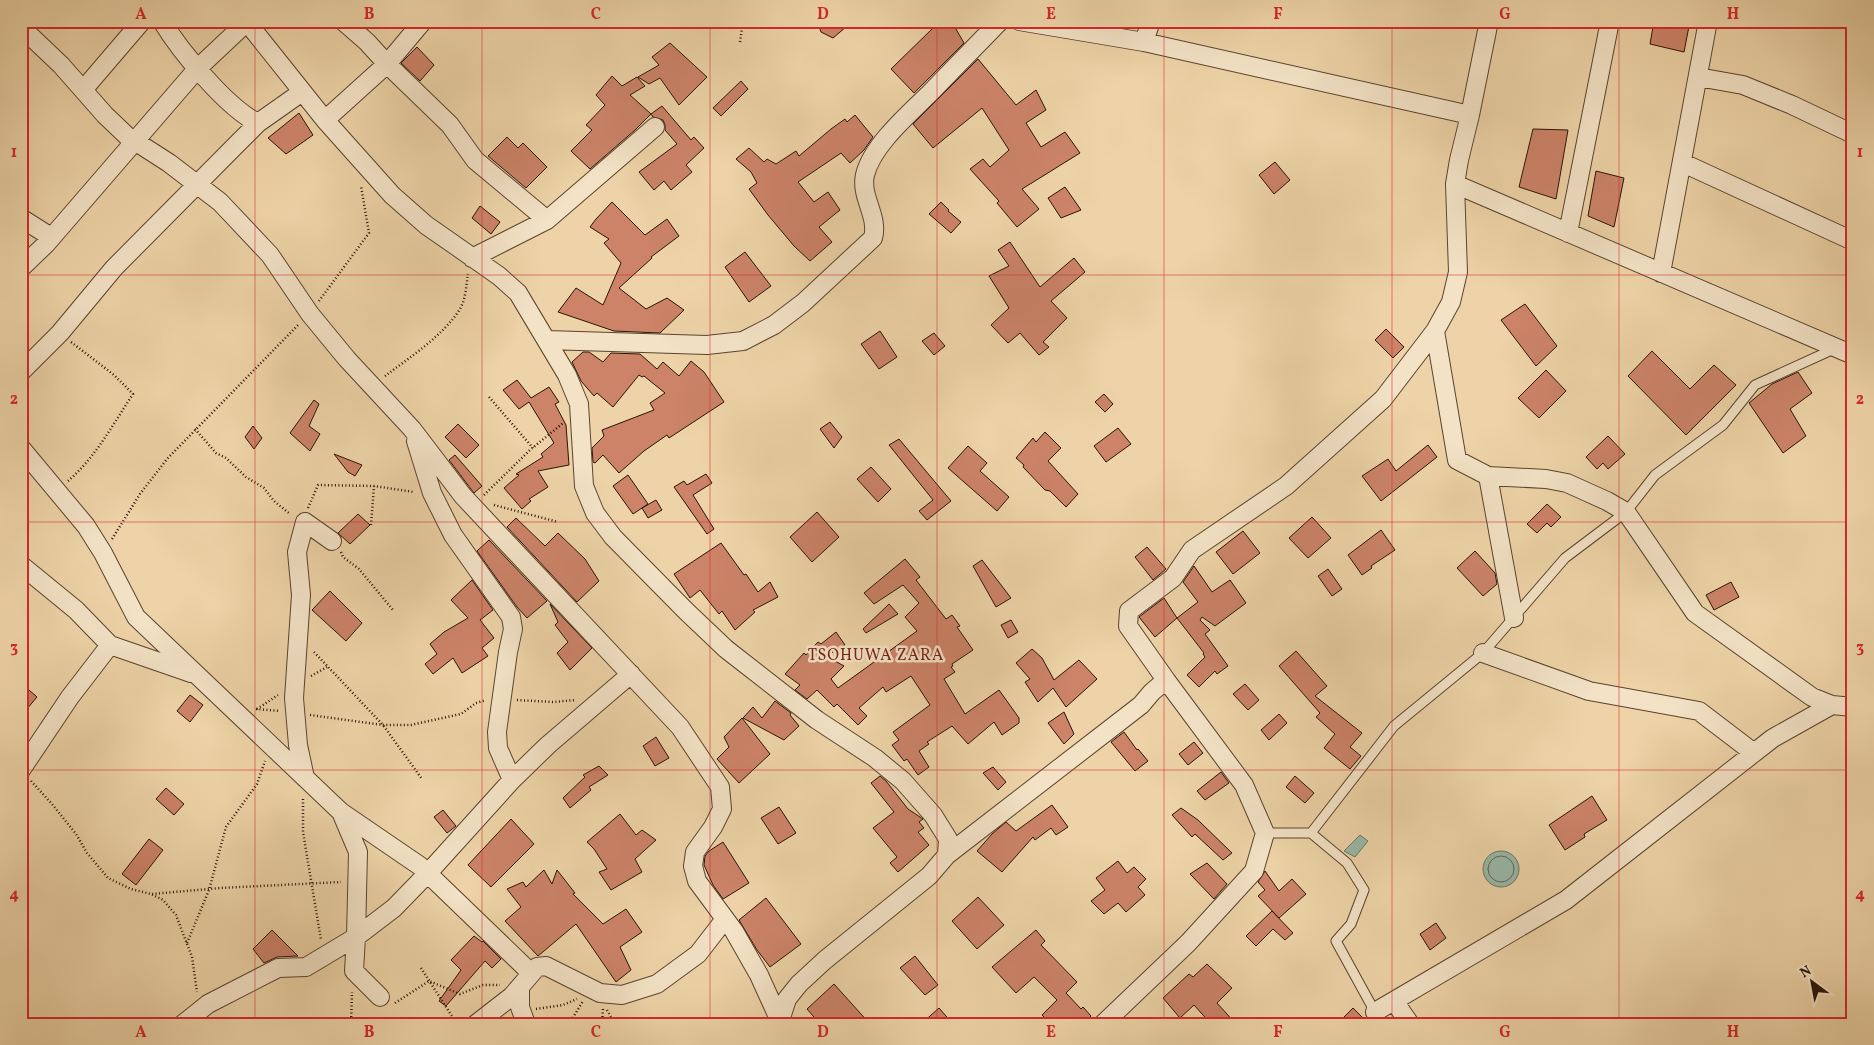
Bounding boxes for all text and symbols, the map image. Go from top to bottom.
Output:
text: A [135,4,147,26]
text: B [364,4,375,26]
text: C [591,4,601,26]
text: D [817,4,829,26]
text: E [1046,4,1056,26]
text: F [1273,4,1283,26]
text: G [1499,4,1511,26]
text: H [1727,4,1739,26]
text: 1 [11,142,17,164]
text: 1 [1857,142,1863,164]
text: 2 [10,389,18,411]
text: 2 [1856,389,1864,411]
text: 3 [10,637,18,659]
text: 3 [1856,637,1864,659]
district label: TSOHUWA ZARA [808,645,944,667]
text: 4 [9,884,19,906]
text: 4 [1855,884,1865,906]
north arrow [1786,958,1836,1008]
text: N [1797,961,1815,983]
text: A [135,1022,147,1044]
text: B [364,1022,375,1044]
text: C [591,1022,601,1044]
text: D [817,1022,829,1044]
text: E [1046,1022,1056,1044]
text: F [1273,1022,1283,1044]
text: G [1499,1022,1511,1044]
text: H [1727,1022,1739,1044]

